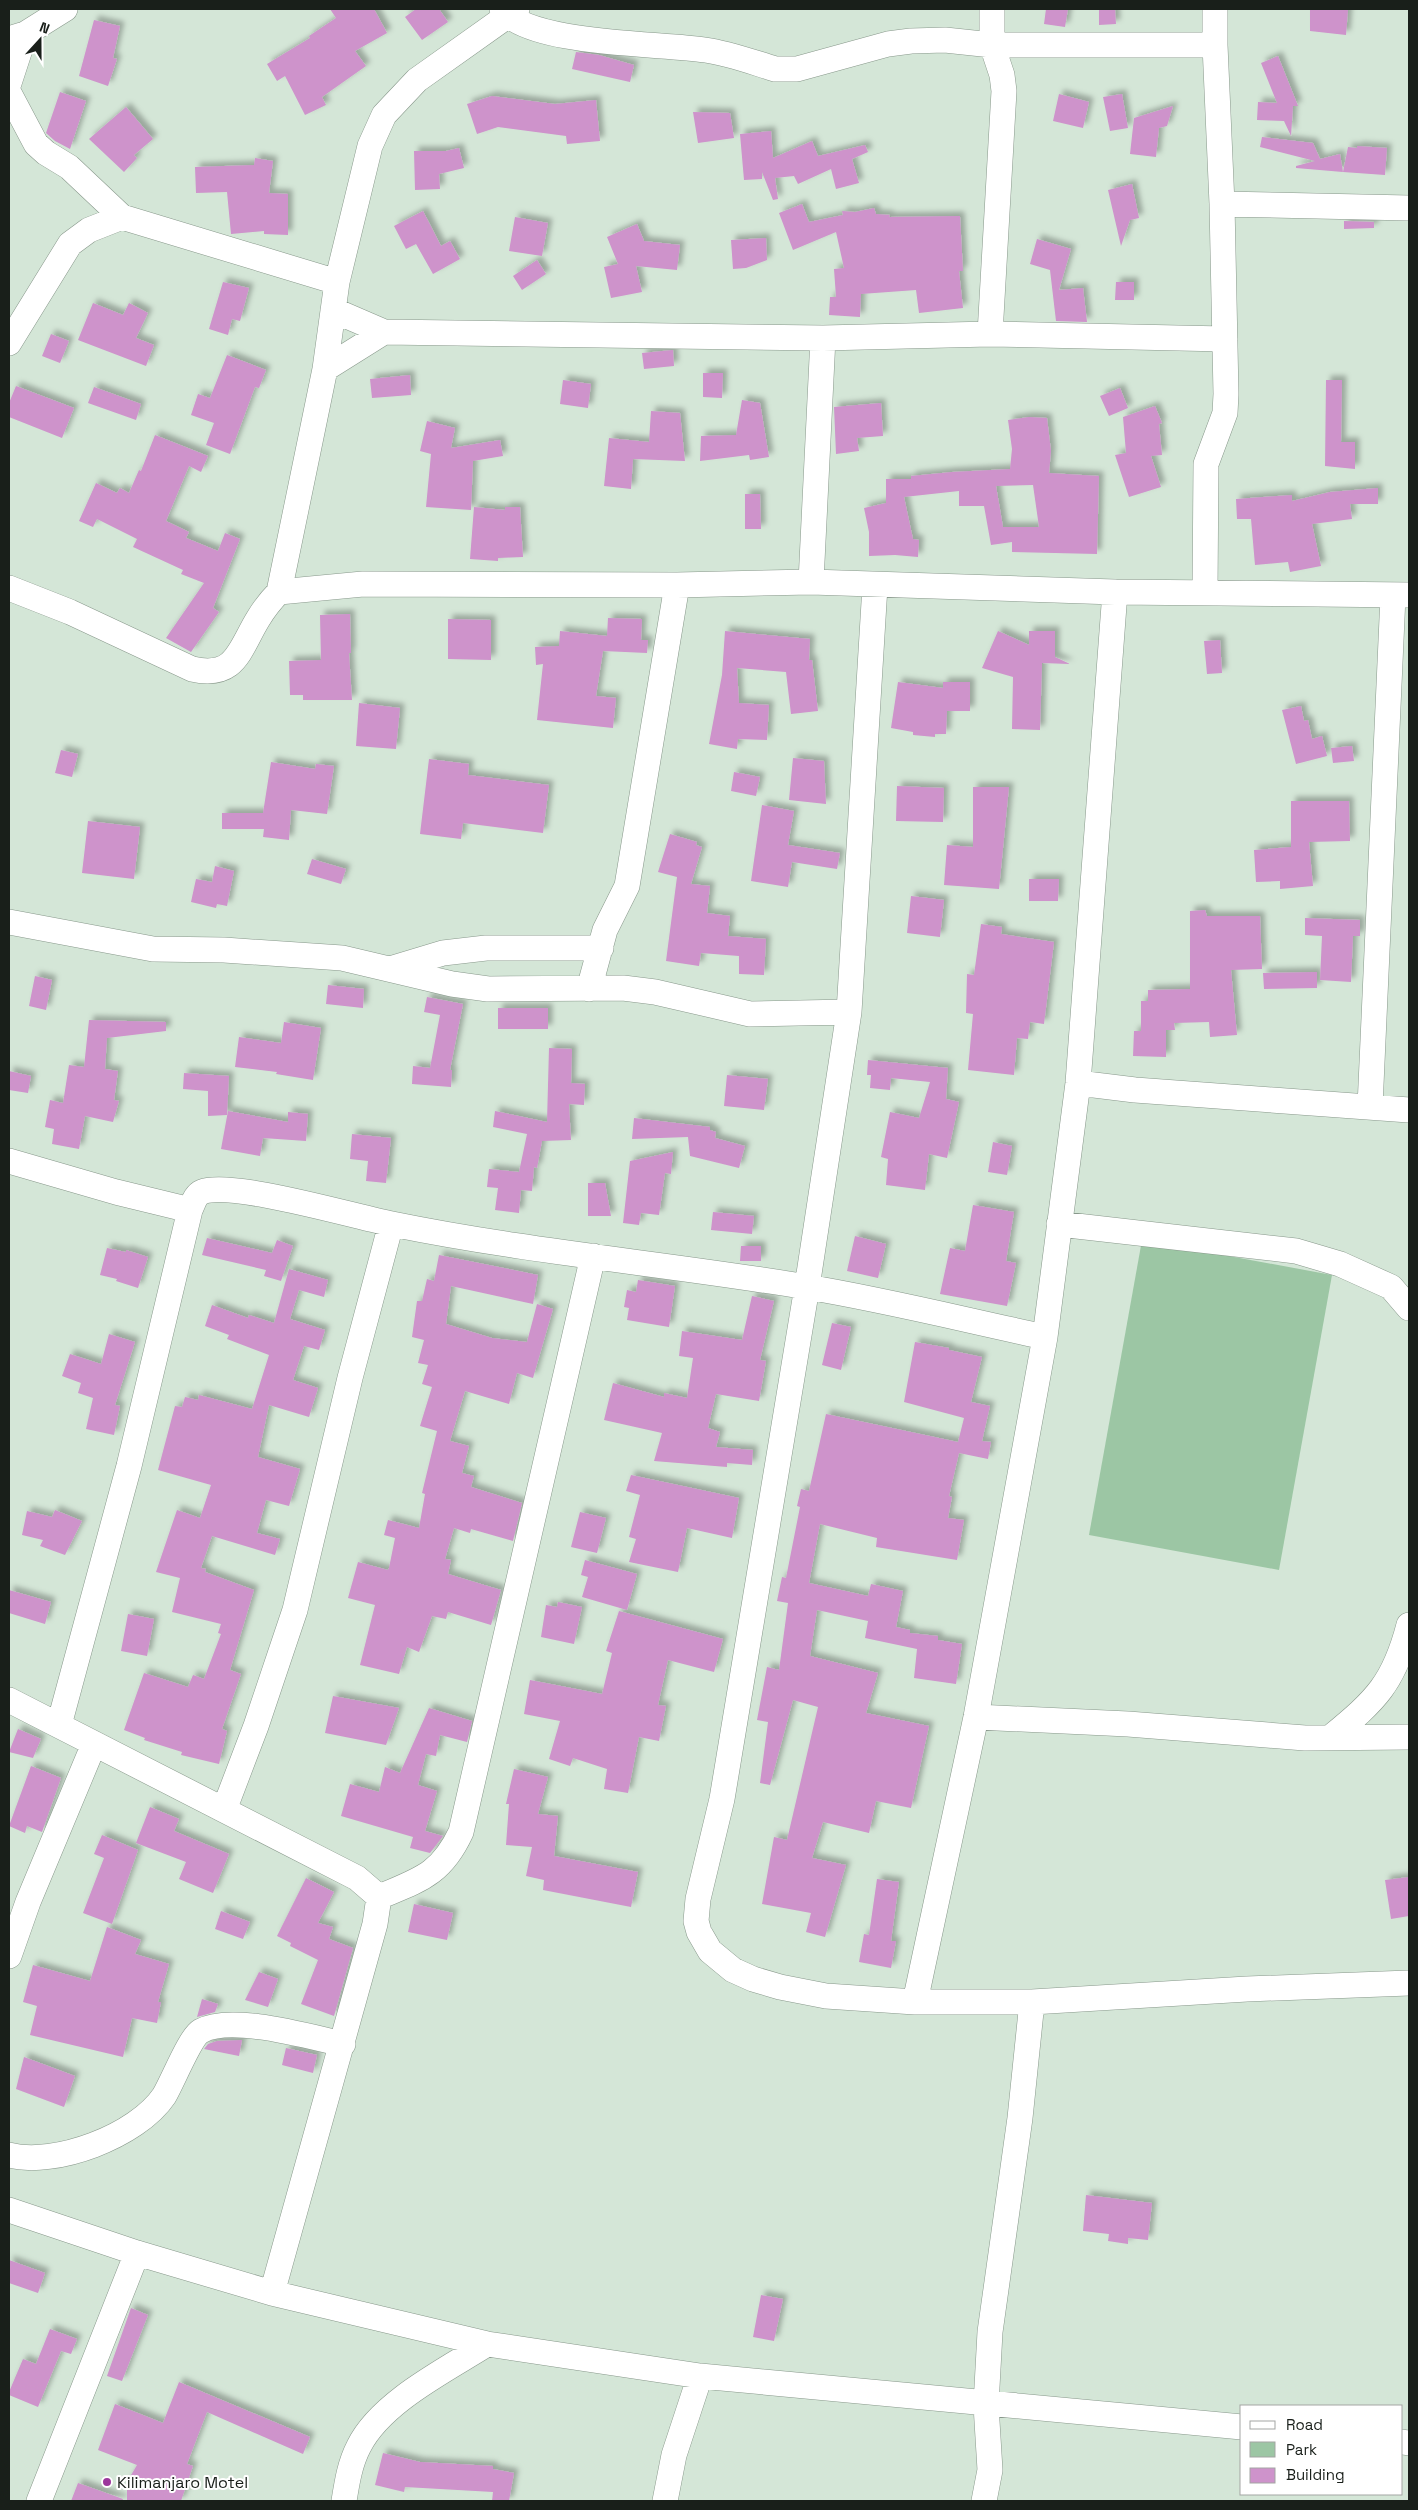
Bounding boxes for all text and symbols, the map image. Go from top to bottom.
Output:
north arrow [15,15,65,65]
text: N [37,18,52,38]
legend [1240,2405,1403,2495]
text: Road [1286,2415,1323,2434]
text: Park [1286,2440,1317,2459]
text: Building [1286,2465,1345,2484]
place label: Kilimanjaro Motel [117,2472,248,2493]
marker: Kilimanjaro Motel [101,2476,113,2488]

